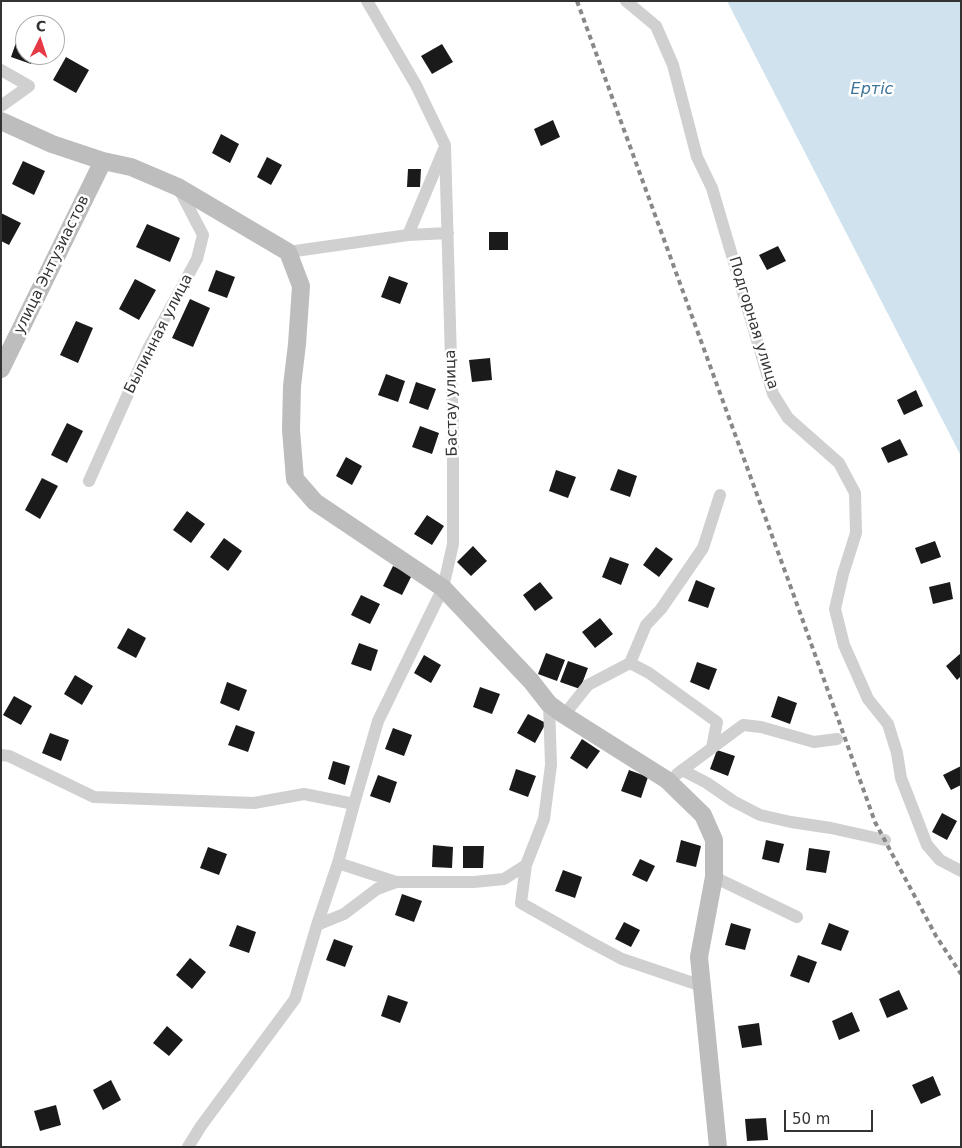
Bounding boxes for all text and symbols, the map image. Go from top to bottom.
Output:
north arrow [15,15,65,65]
text: С [35,18,47,34]
water label: Ертіс [851,80,893,100]
street label: улица Энтузиастов [11,193,93,337]
street label: Подгорная улица [724,254,782,392]
street label: Былинная улица [121,271,197,397]
street label: Бастау улица [442,349,462,457]
scale bar [787,1100,876,1132]
text: 50 m [792,1110,830,1128]

